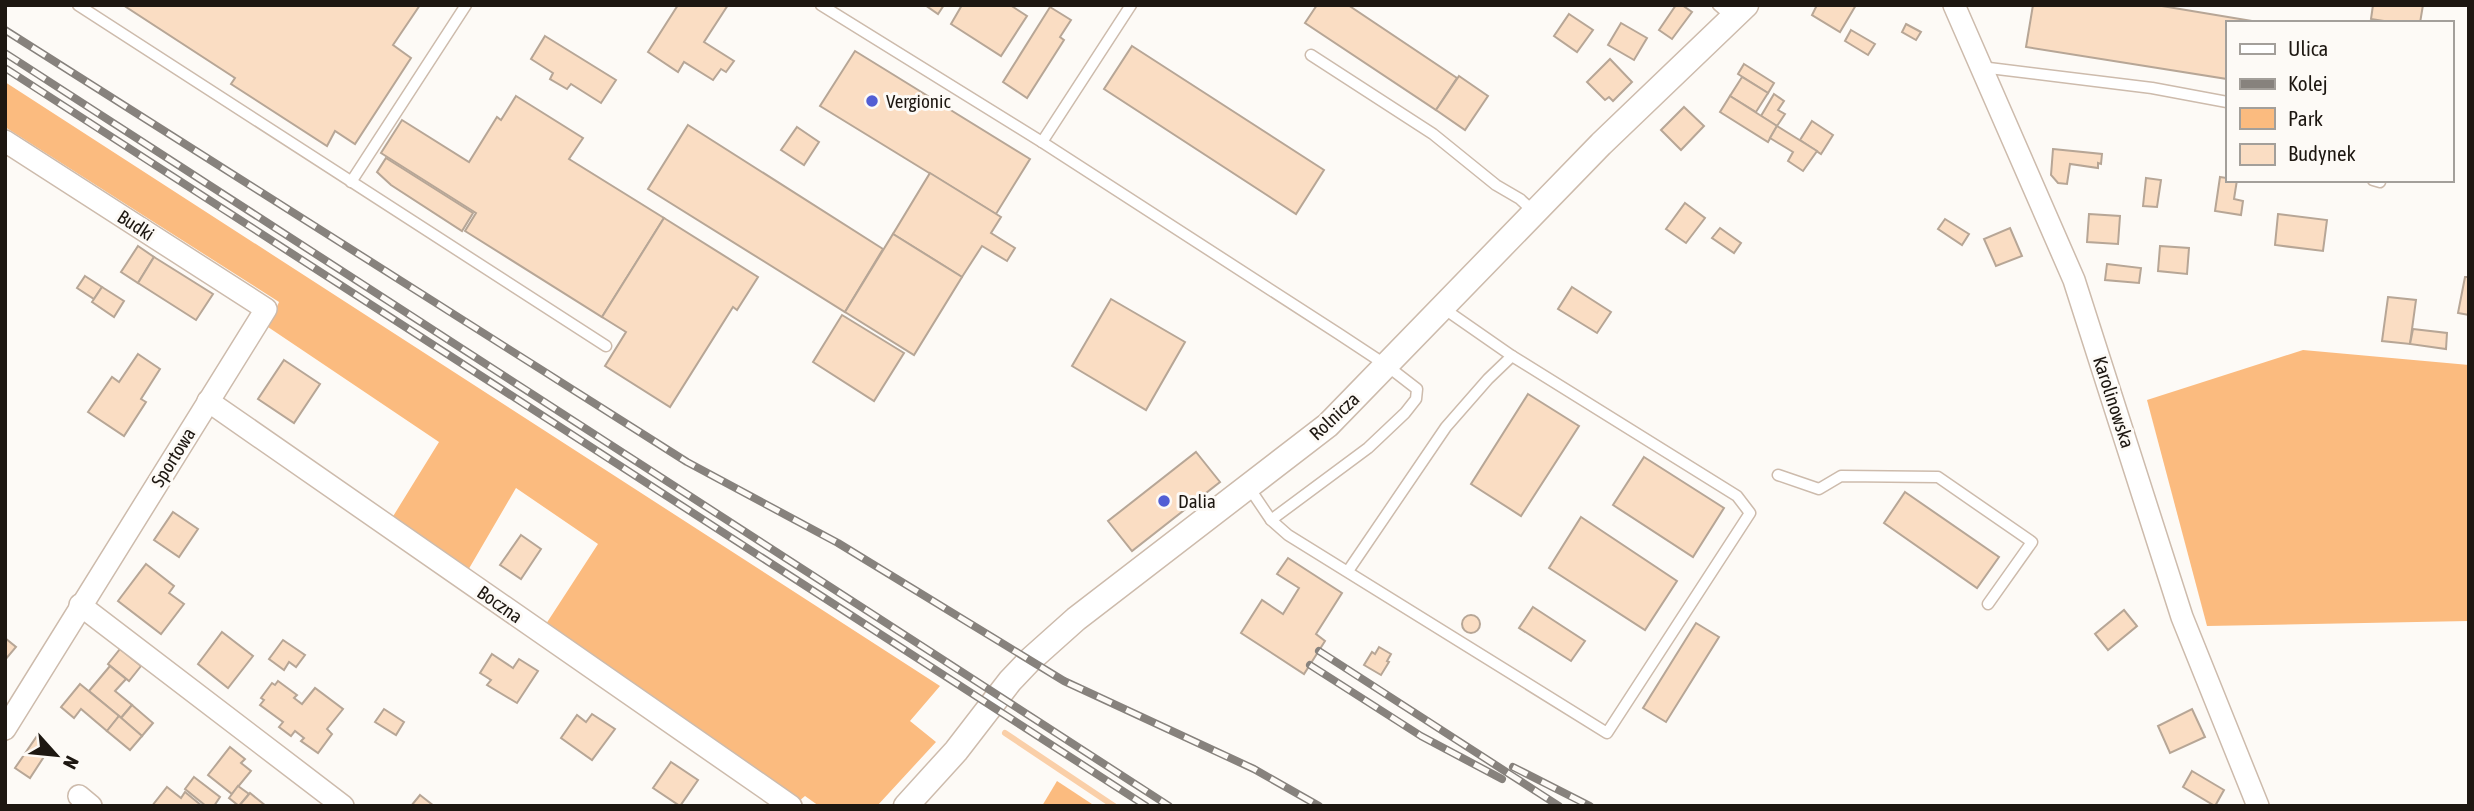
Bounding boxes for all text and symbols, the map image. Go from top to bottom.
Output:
legend [2226,21,2453,182]
text: Ulica [2288,36,2328,60]
text: Kolej [2288,71,2327,95]
place label: Vergionic [886,90,951,112]
marker: Vergionic [864,93,880,109]
text: Park [2288,106,2323,130]
text: Budynek [2288,141,2356,165]
street label: Budki [114,205,158,245]
street label: Karolinowska [2089,353,2139,451]
street label: Rolnicza [1305,388,1363,444]
street label: Sportowa [146,423,200,491]
place label: Dalia [1178,490,1216,512]
marker: Dalia [1156,493,1172,509]
street label: Boczna [473,581,527,627]
north arrow [21,720,91,790]
text: N [59,753,83,773]

